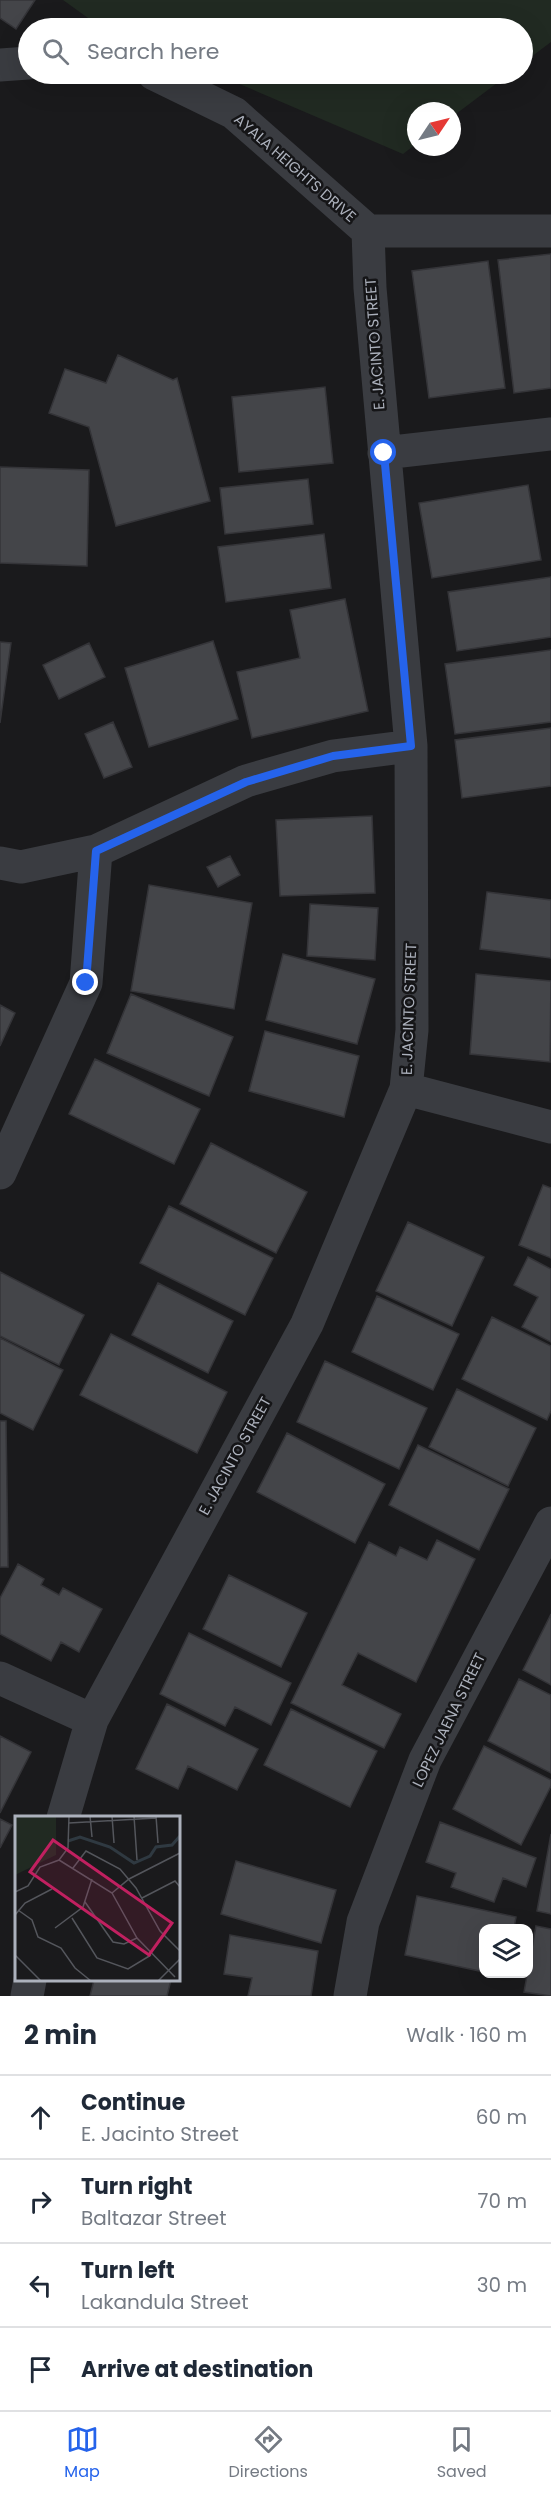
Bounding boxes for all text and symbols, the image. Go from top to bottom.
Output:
search box [18,18,533,84]
icon: search [39,35,72,68]
text: Search here [87,36,220,67]
north arrow [407,102,461,156]
street label: AYALA HEIGHTS DRIVE [230,109,361,227]
street label: E. JACINTO STREET [359,277,390,411]
route start [370,439,396,465]
street label: E. JACINTO STREET [396,943,421,1075]
route end [72,969,98,995]
street label: E. JACINTO STREET [193,1393,276,1519]
street label: LOPEZ JAENA STREET [407,1649,490,1790]
inset map [15,1816,180,1981]
map controls [479,1924,533,1978]
button: layers [479,1924,533,1978]
text: 2 min [24,2017,97,2053]
text: Walk · 160 m [406,2021,527,2049]
text: Continue [81,2087,185,2118]
icon: ahead [24,2101,57,2134]
text: 60 m [476,2103,527,2131]
text: E. Jacinto Street [81,2120,239,2148]
text: Turn right [81,2171,192,2202]
icon: right [24,2185,57,2218]
text: 70 m [478,2187,527,2215]
text: Baltazar Street [81,2204,226,2232]
text: Turn left [81,2255,175,2286]
icon: left [24,2269,57,2302]
text: 30 m [477,2271,527,2299]
text: Lakandula Street [81,2288,248,2316]
icon: arrive [24,2353,57,2386]
text: Arrive at destination [81,2354,313,2385]
tab: Map [64,2423,100,2484]
tab: Directions [229,2423,308,2484]
tab: Saved [437,2423,487,2484]

